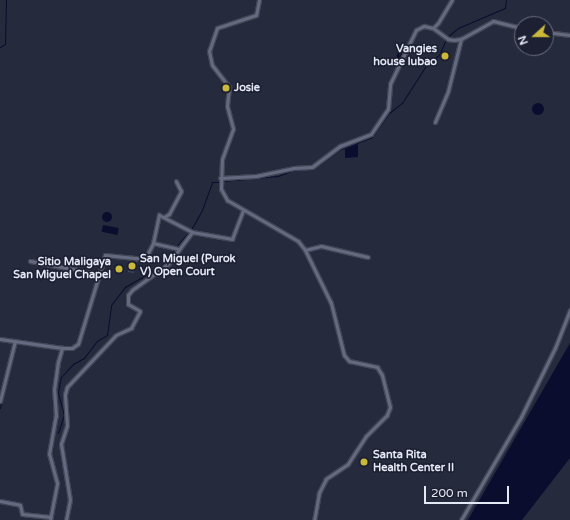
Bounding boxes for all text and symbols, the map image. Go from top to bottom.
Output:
north arrow [514,16,554,56]
text: N [516,34,531,47]
place label: Vangies house lubao [373,43,437,69]
marker: Vangies house lubao [440,51,450,61]
place label: Josie [234,81,260,95]
marker: Josie [221,83,231,93]
place label: San Miguel (Purok V) Open Court [140,253,236,279]
place label: Sitio Maligaya San Miguel Chapel [13,256,111,282]
marker: San Miguel (Purok V) Open Court [127,261,137,271]
marker: Sitio Maligaya San Miguel Chapel [114,264,124,274]
place label: Santa Rita Health Center II [373,449,454,475]
marker: Santa Rita Health Center II [358,456,370,468]
scale bar [426,478,511,504]
text: 200 m [431,486,468,500]

